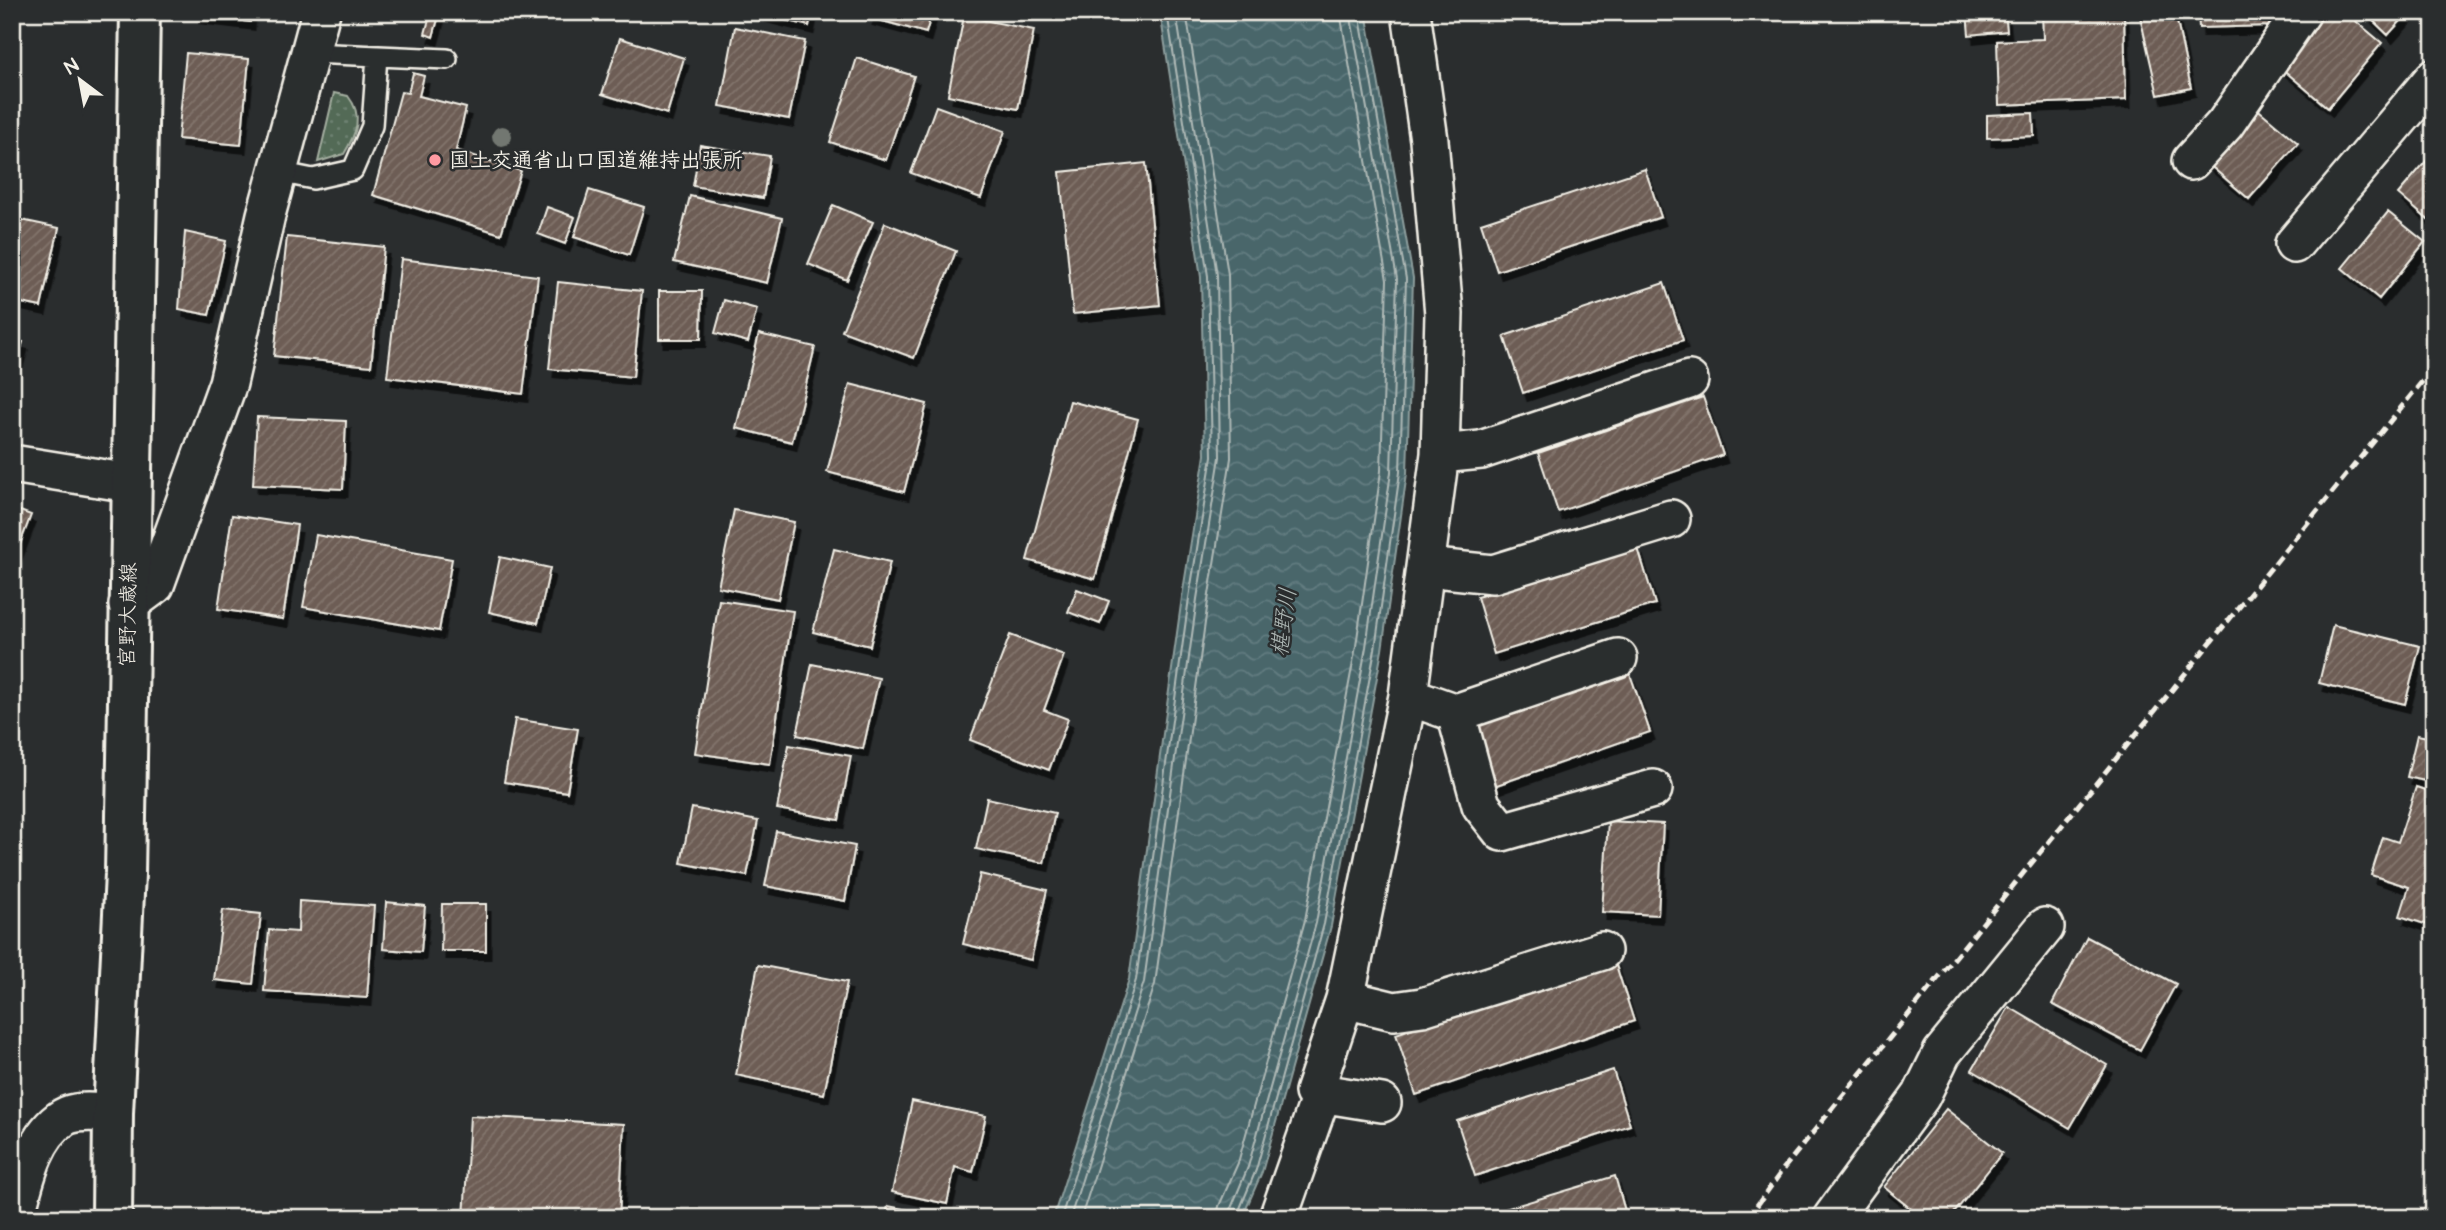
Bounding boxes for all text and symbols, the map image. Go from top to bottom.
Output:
north arrow [46,46,116,116]
text: N [60,52,84,81]
place label: 国土交通省山口国道維持出張所 [449,146,743,175]
marker: 国土交通省山口国道維持出張所 [427,152,443,168]
street label: 宮野大歳線 [113,562,143,668]
water label: 椹野川 [1263,586,1305,658]

